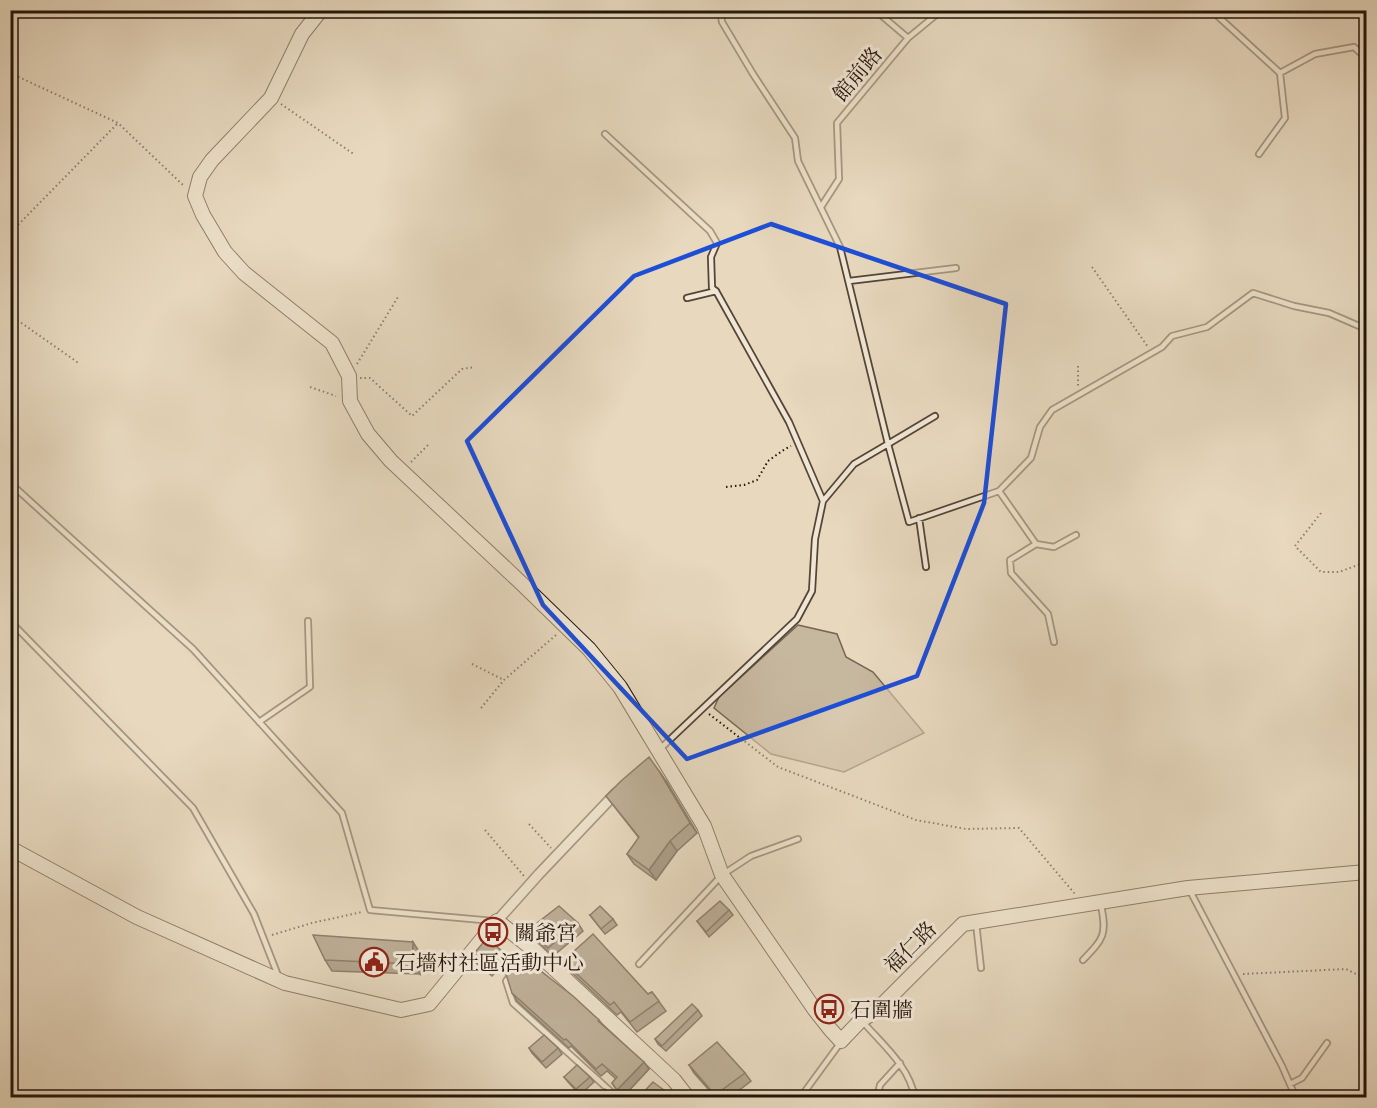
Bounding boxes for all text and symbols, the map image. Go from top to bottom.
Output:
street label: 館前路 [827,42,887,106]
bus stop icon: 關爺宮 [477,916,509,948]
street label: 福仁路 [879,916,941,978]
place label: 關爺宮 [514,920,577,945]
public building icon: 石墻村社區活動中心 [358,946,390,978]
place label: 石墻村社區活動中心 [395,950,584,975]
bus stop icon: 石圍牆 [813,993,845,1025]
place label: 石圍牆 [850,997,913,1022]

